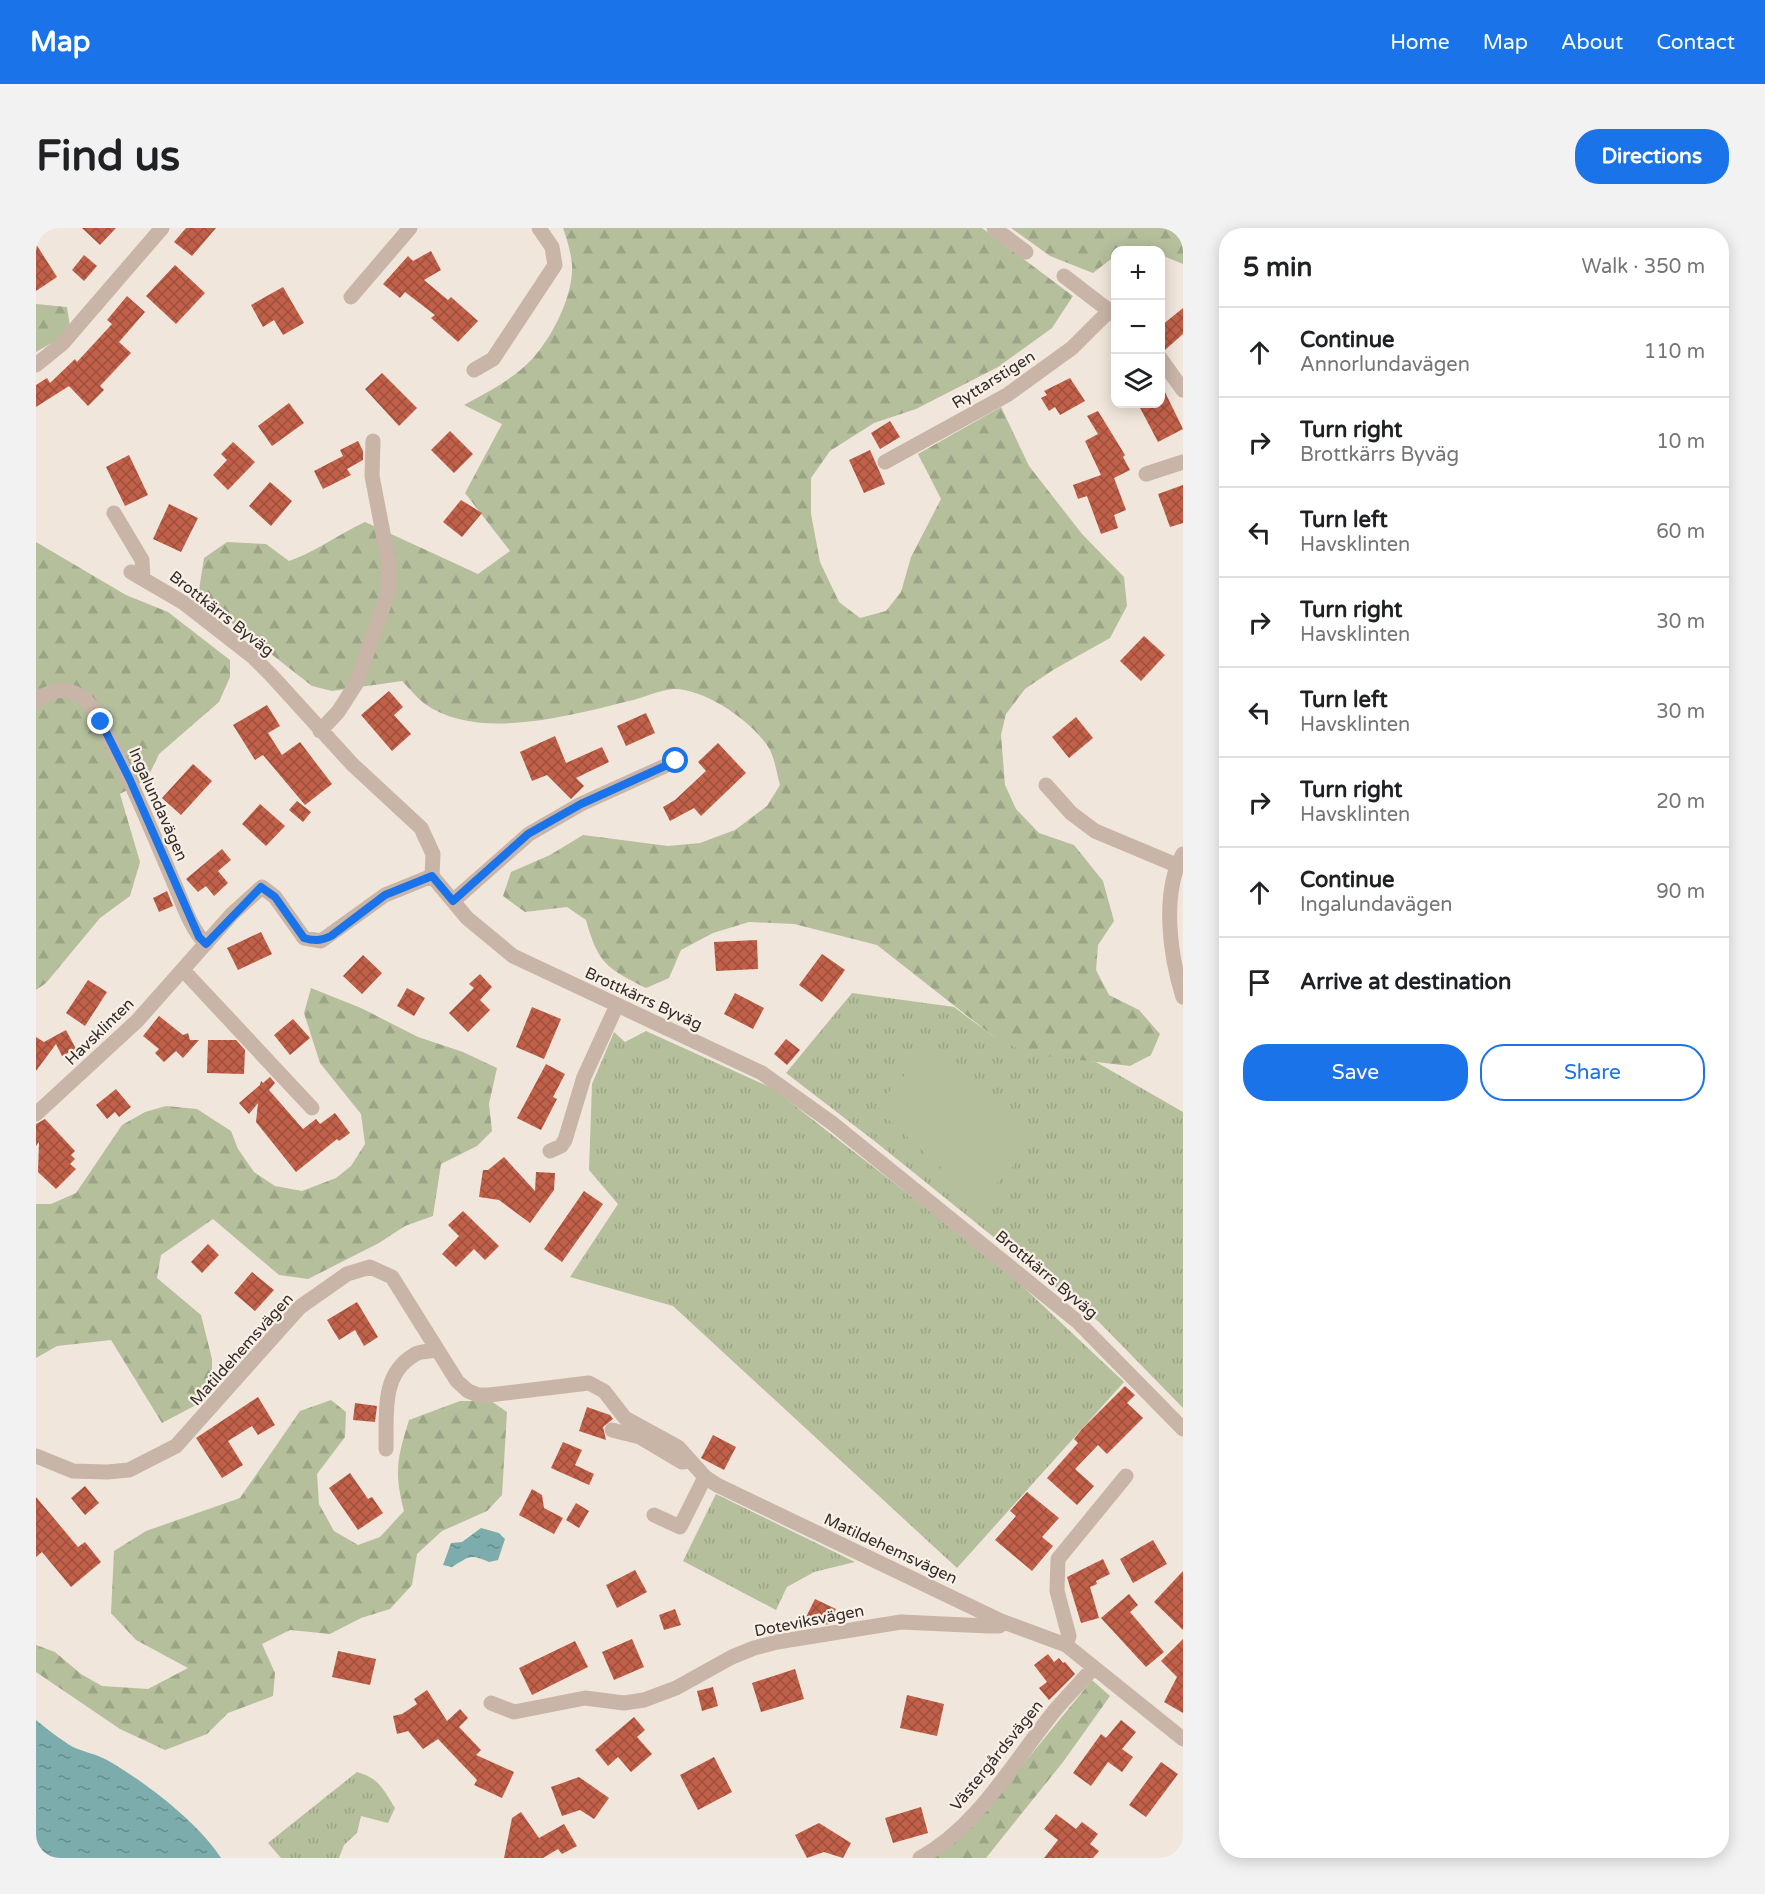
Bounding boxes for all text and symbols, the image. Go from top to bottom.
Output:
text: Map [30,25,90,59]
text: Home [1390,30,1450,55]
text: Map [1483,30,1528,55]
text: About [1561,30,1623,55]
text: Contact [1656,30,1735,55]
button: Directions [1575,129,1729,184]
text: Find us [36,131,180,182]
map controls [1111,246,1165,408]
button: + [1111,246,1165,300]
text: 5 min [1243,252,1312,283]
text: Walk · 350 m [1582,255,1705,279]
button: − [1111,300,1165,354]
text: Continue [1300,327,1395,353]
icon: ahead [1243,336,1276,369]
text: 110 m [1644,340,1705,364]
street label: Ryttarstigen [948,346,1039,413]
text: Annorlundavägen [1300,353,1470,377]
button: layers [1111,354,1165,408]
text: Turn right [1300,417,1402,443]
icon: right [1243,426,1276,459]
text: 10 m [1656,430,1705,454]
text: Brottkärrs Byväg [1300,443,1459,467]
text: Turn left [1300,507,1388,533]
icon: left [1243,516,1276,549]
text: 60 m [1656,520,1705,544]
text: Havsklinten [1300,533,1410,557]
street label: Brottkärrs Byväg [165,567,278,661]
text: Turn right [1300,597,1402,623]
icon: right [1243,606,1276,639]
text: 30 m [1656,610,1705,634]
text: Havsklinten [1300,623,1410,647]
text: Turn left [1300,687,1388,713]
icon: left [1243,696,1276,729]
text: 30 m [1656,700,1705,724]
route end [87,708,113,734]
text: Havsklinten [1300,713,1410,737]
street label: Ingalundavägen [124,745,192,864]
route start [662,747,688,773]
text: Turn right [1300,777,1402,803]
icon: right [1243,786,1276,819]
text: 20 m [1656,790,1705,814]
text: Havsklinten [1300,803,1410,827]
text: Continue [1300,867,1395,893]
icon: ahead [1243,876,1276,909]
text: 90 m [1656,880,1705,904]
text: Ingalundavägen [1300,893,1452,917]
street label: Brottkärrs Byväg [582,963,706,1035]
icon: arrive [1243,966,1276,999]
text: Arrive at destination [1300,969,1511,995]
street label: Havsklinten [61,994,138,1070]
button: Save [1243,1044,1468,1101]
button: Share [1480,1044,1705,1101]
street label: Brottkärrs Byväg [991,1226,1102,1323]
street label: Matildehemsvägen [186,1289,298,1410]
street label: Matildehemsvägen [821,1509,960,1589]
street label: Doteviksvägen [753,1601,866,1641]
street label: Västergårdsvägen [946,1696,1048,1815]

